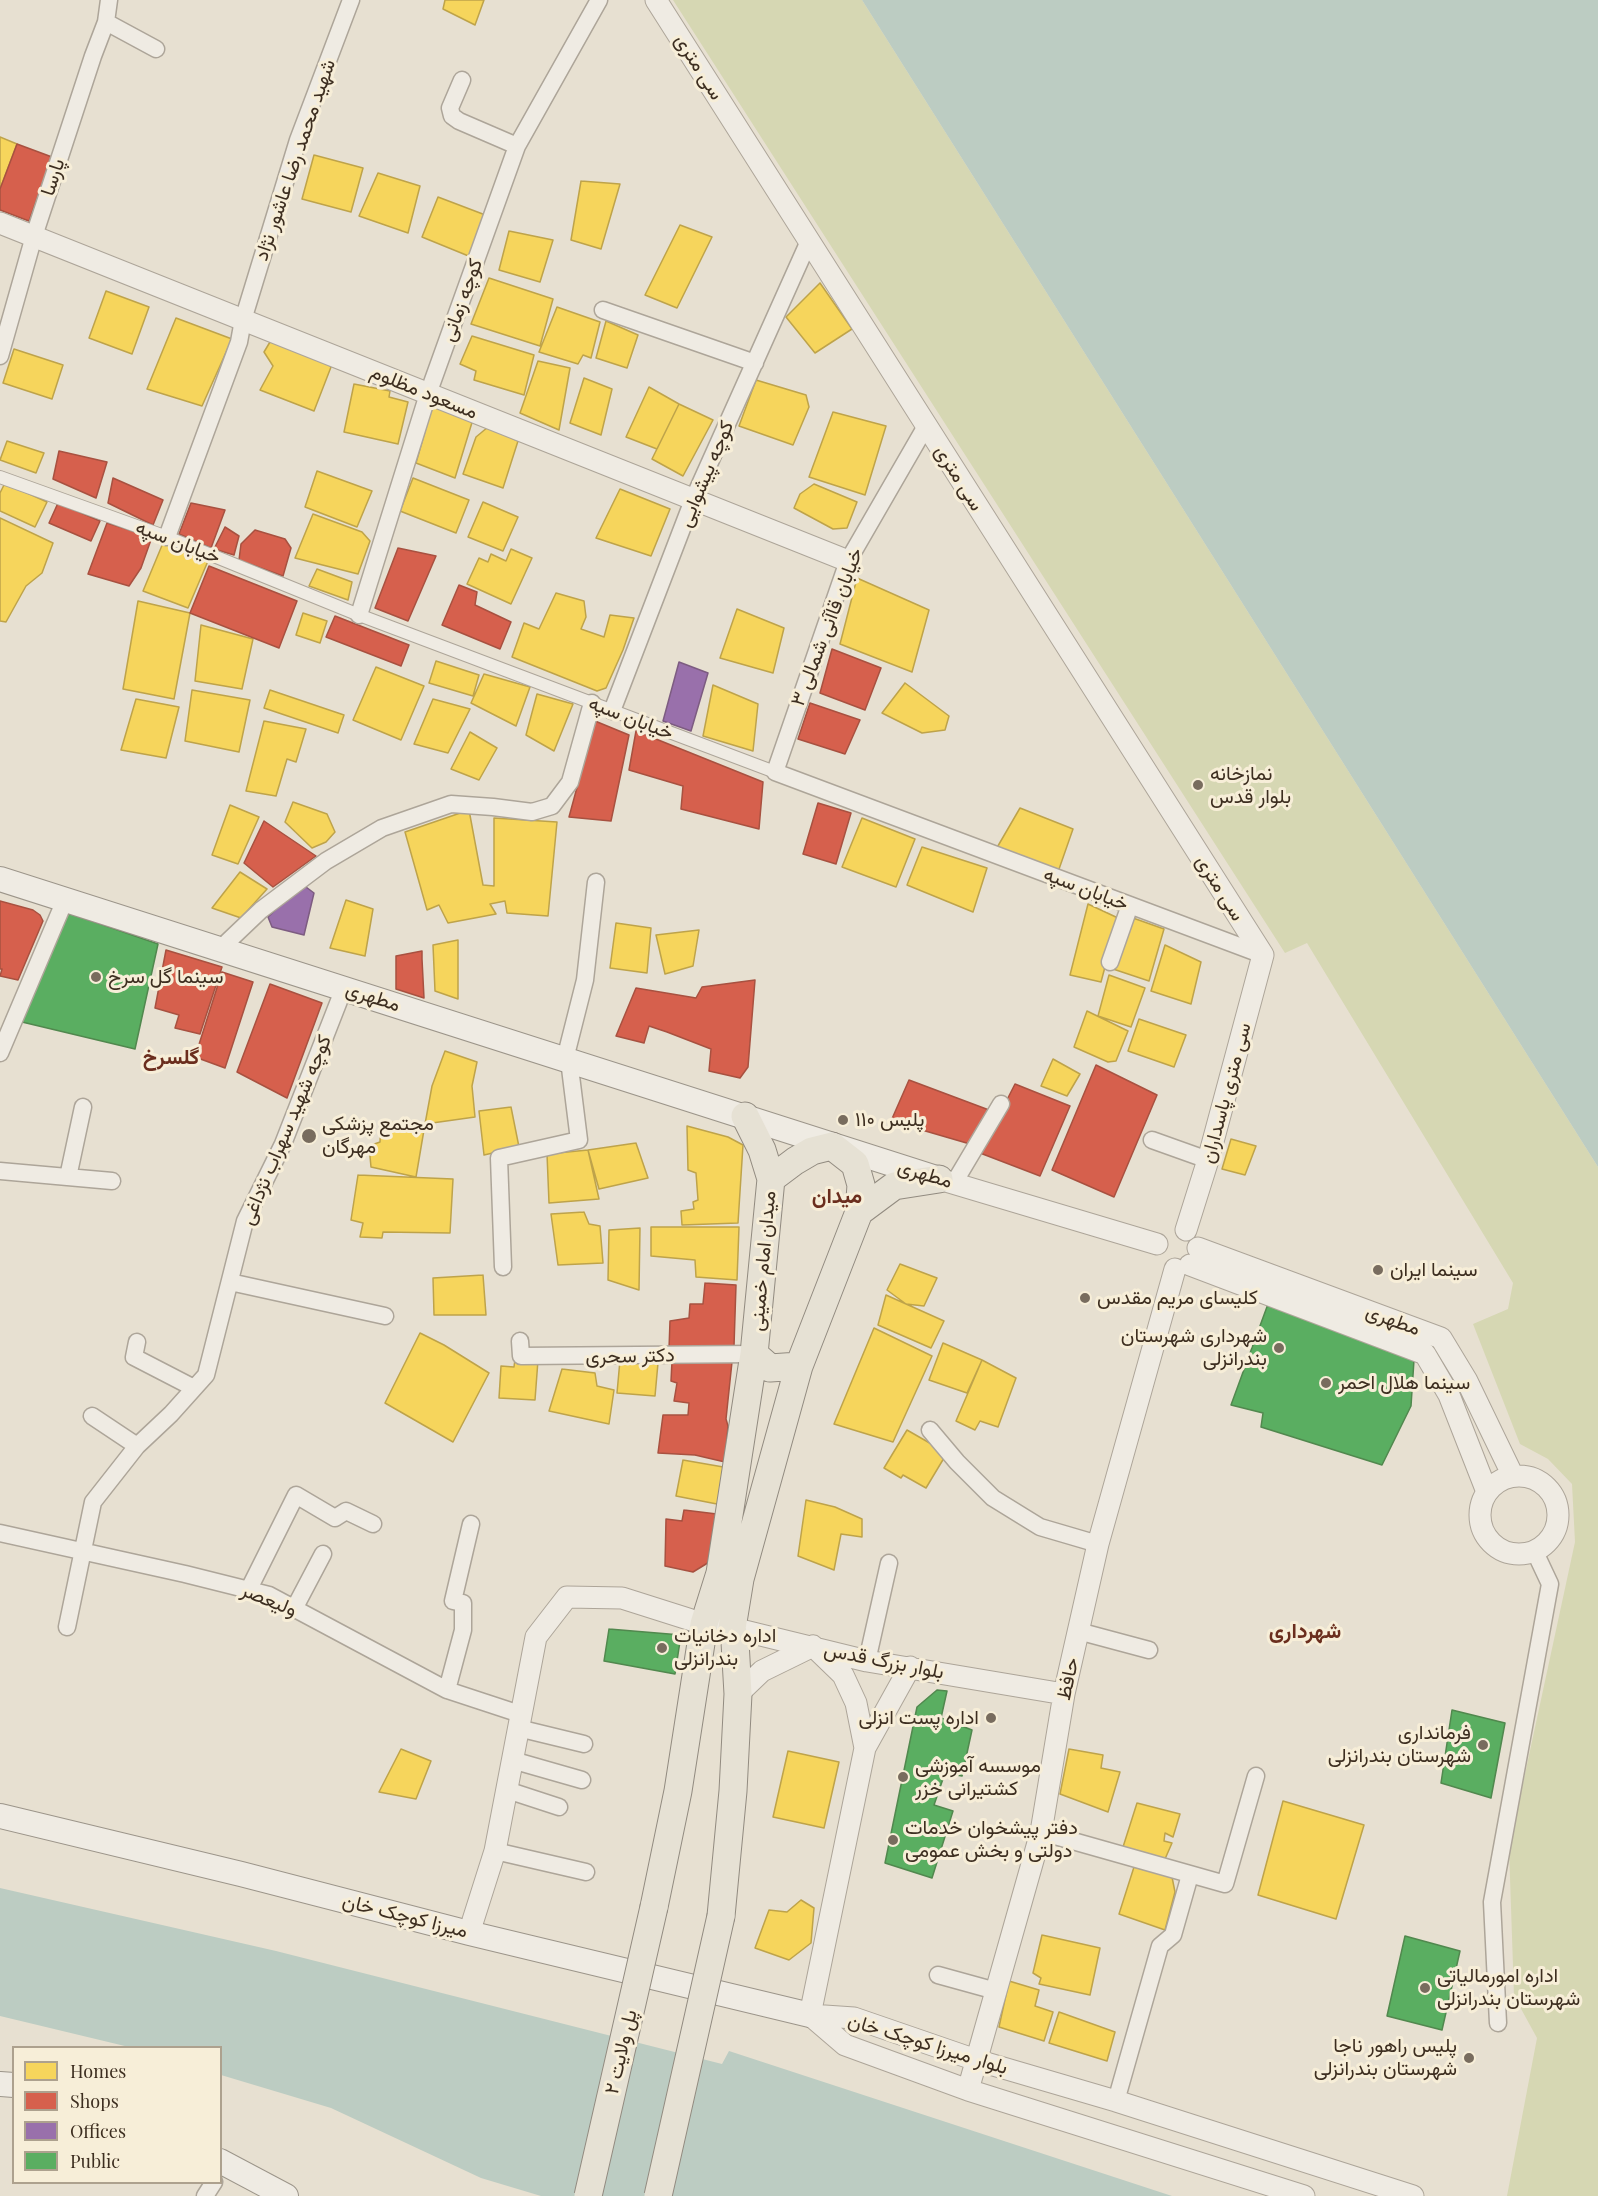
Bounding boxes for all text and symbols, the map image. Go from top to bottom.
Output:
street label: سی متری [669,30,729,104]
street label: شهید محمد رضا عاشور نژاد [249,56,341,264]
street label: پارسا [36,155,70,199]
street label: کوچه زمانی [436,255,488,345]
street label: مسعود مظلوم [367,360,481,424]
street label: کوچه پیشوایی [673,417,739,531]
street label: سی متری [929,441,989,515]
street label: خیابان سپه [132,515,224,569]
street label: خیابان قاآنی شمالی ۳ [786,544,868,710]
street label: خیابان سپه [585,691,677,745]
place label: نمازخانه بلوار قدس [1210,762,1291,809]
marker: نمازخانه بلوار قدس [1191,778,1205,792]
street label: سی متری [1190,851,1250,925]
street label: خیابان سپه [1040,862,1132,916]
place label: سینما گل سرخ [108,965,224,989]
marker: سینما گل سرخ [89,970,103,984]
street label: مطهری [343,977,403,1017]
street label: سی متری پاسداران [1196,1020,1256,1166]
street label: کوچه شهید سهراب نژداغی [235,1031,337,1229]
district label: گلسرخ [143,1044,199,1070]
place label: پلیس ۱۱۰ [855,1108,925,1132]
place label: مجتمع پزشکی مهرگان [322,1112,434,1159]
marker: پلیس ۱۱۰ [836,1113,850,1127]
marker: مجتمع پزشکی مهرگان [300,1127,318,1145]
street label: مطهری [895,1154,955,1194]
district label: میدان [812,1183,862,1209]
street label: میدان امام خمینی [745,1190,781,1332]
place label: سینما ایران [1390,1258,1478,1282]
marker: سینما ایران [1371,1263,1385,1277]
place label: کلیسای مریم مقدس [1097,1286,1258,1310]
marker: کلیسای مریم مقدس [1078,1291,1092,1305]
street label: مطهری [1363,1299,1423,1341]
place label: شهرداری شهرستان بندرانزلی [1121,1324,1267,1371]
marker: شهرداری شهرستان بندرانزلی [1272,1341,1286,1355]
street label: دکتر سحری [585,1343,675,1369]
place label: سینما هلال احمر [1338,1371,1470,1395]
marker: سینما هلال احمر [1319,1376,1333,1390]
street label: ولیعصر [237,1578,301,1622]
district label: شهرداری [1269,1618,1341,1644]
place label: اداره دخانیات بندرانزلی [674,1624,776,1671]
street label: بلوار بزرگ قدس [822,1638,946,1684]
marker: اداره دخانیات بندرانزلی [655,1641,669,1655]
street label: حافظ [1052,1655,1084,1703]
place label: اداره پست انزلی [858,1706,979,1730]
marker: اداره پست انزلی [984,1711,998,1725]
place label: فرمانداری شهرستان بندرانزلی [1328,1721,1471,1768]
marker: فرمانداری شهرستان بندرانزلی [1476,1738,1490,1752]
place label: موسسه آموزشی کشتیرانی خزر [915,1754,1041,1801]
marker: موسسه آموزشی کشتیرانی خزر [896,1770,910,1784]
place label: دفتر پیشخوان خدمات دولتی و بخش عمومی [905,1816,1078,1863]
marker: دفتر پیشخوان خدمات دولتی و بخش عمومی [886,1833,900,1847]
street label: میرزا کوچک خان [340,1889,470,1943]
place label: اداره امورمالیاتی شهرستان بندرانزلی [1437,1964,1580,2011]
marker: اداره امورمالیاتی شهرستان بندرانزلی [1418,1981,1432,1995]
street label: پل ولایت ۲ [600,2007,642,2097]
street label: بلوار میرزا کوچک خان [845,2008,1011,2080]
place label: پلیس راهور ناجا شهرستان بندرانزلی [1314,2034,1457,2081]
legend [12,2046,222,2184]
marker: پلیس راهور ناجا شهرستان بندرانزلی [1462,2051,1476,2065]
text: Homes [70,2059,126,2083]
text: Shops [70,2089,119,2113]
text: Offices [70,2119,126,2143]
text: Public [70,2149,120,2173]

